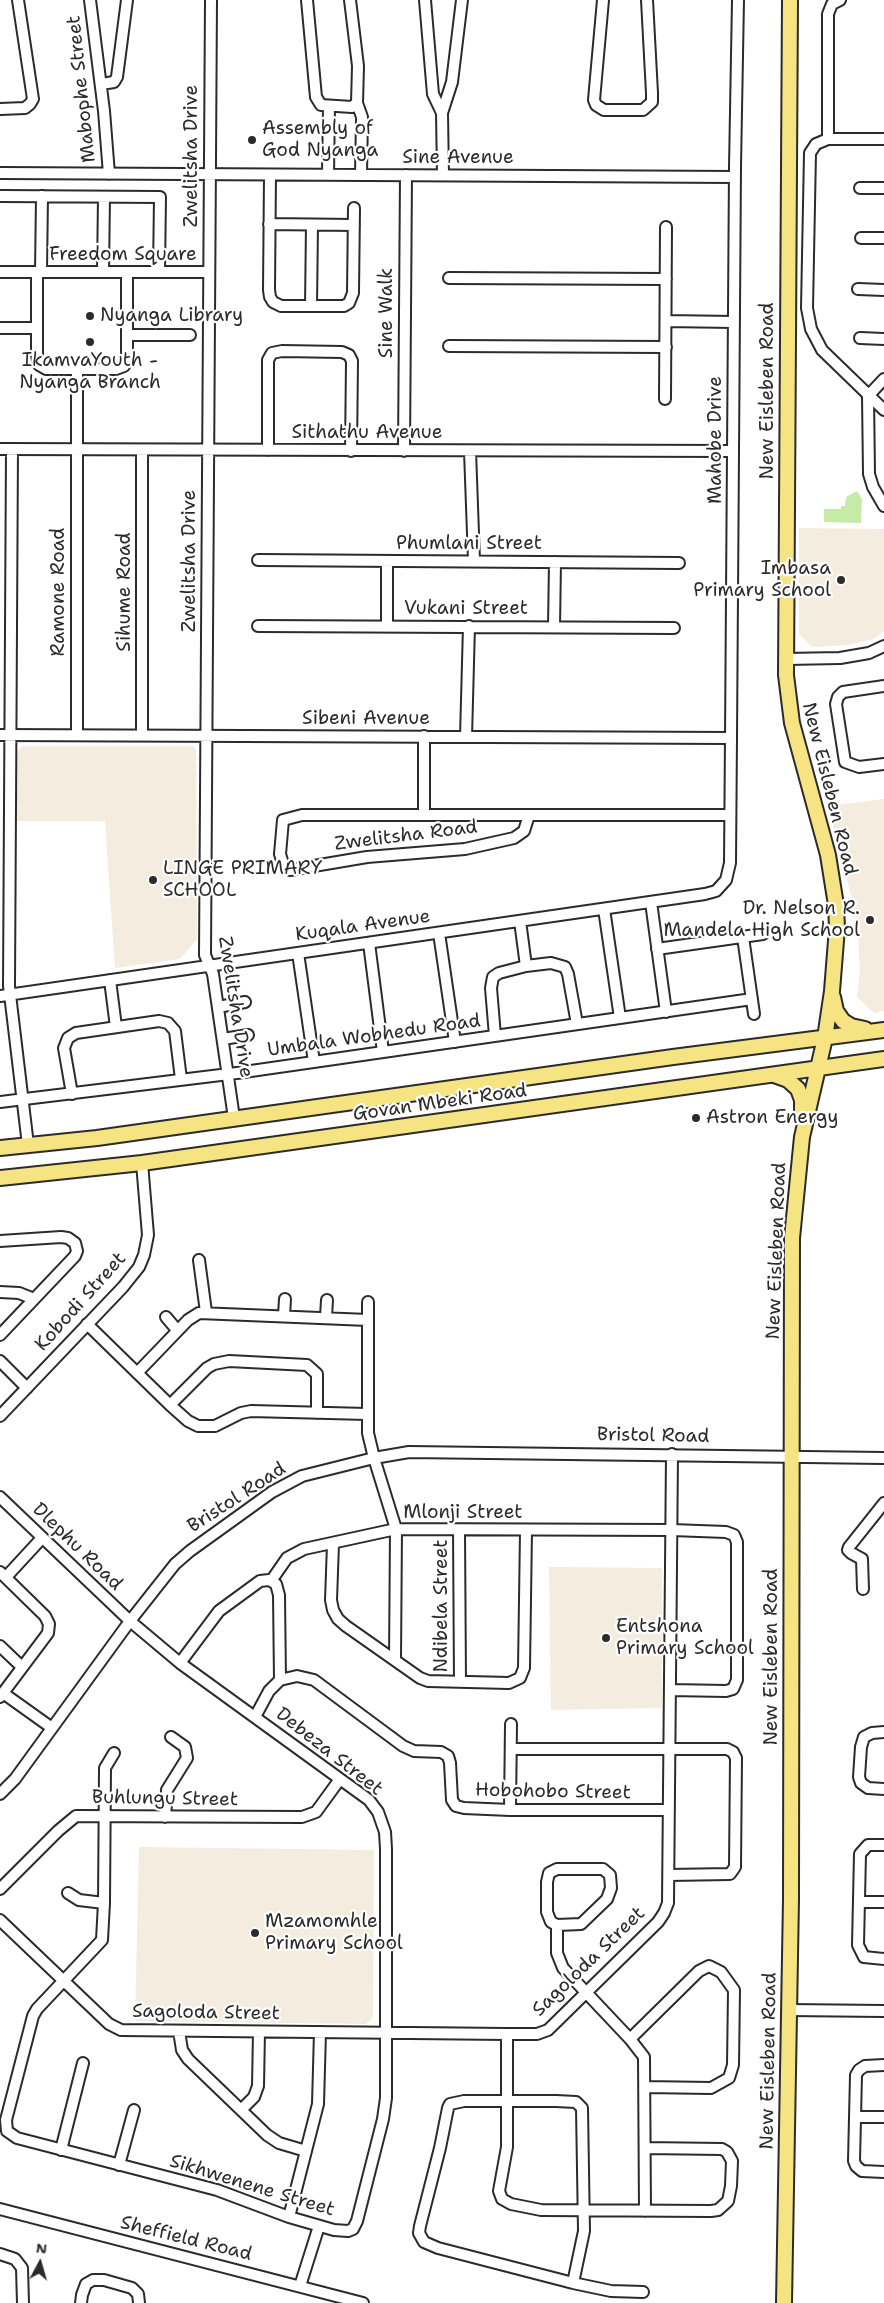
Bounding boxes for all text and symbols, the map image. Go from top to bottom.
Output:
street label: Mabophe Street [63,14,101,164]
street label: Zwelitsha Drive [181,85,203,227]
place label: Assembly of God Nyanga [262,118,378,162]
marker: Assembly of God Nyanga [246,134,258,146]
street label: Sine Avenue [402,147,514,169]
street label: Freedom Square [49,244,197,266]
street label: Sine Walk [376,268,398,358]
street label: New Eisleben Road [757,302,779,480]
place label: Nyanga Library [100,305,243,327]
marker: Nyanga Library [84,310,96,322]
marker: IkamvaYouth - Nyanga Branch [84,336,96,348]
place label: IkamvaYouth - Nyanga Branch [19,350,161,394]
street label: Mahobe Drive [705,376,727,504]
street label: Sithathu Avenue [292,422,442,444]
street label: Zwelitsha Drive [179,490,201,632]
street label: Ramone Road [48,528,70,656]
street label: Sihume Road [114,532,136,652]
street label: Phumlani Street [396,533,542,555]
place label: Imbasa Primary School [693,558,831,602]
marker: Imbasa Primary School [835,574,847,586]
street label: Vukani Street [404,598,528,620]
street label: New Eisleben Road [797,700,861,878]
street label: Sibeni Avenue [302,708,430,730]
street label: Zwelitsha Road [333,816,479,856]
place label: LINGE PRIMARY SCHOOL [163,858,322,902]
marker: LINGE PRIMARY SCHOOL [147,874,159,886]
place label: Dr. Nelson R. Mandela High School [663,898,860,942]
street label: Kuqala Avenue [294,905,432,947]
marker: Dr. Nelson R. Mandela High School [864,914,876,926]
street label: Zwelitsha Drive [213,935,257,1079]
street label: Umbala Wobhedu Road [266,1010,482,1062]
street label: Govan Mbeki Road [352,1080,528,1126]
place label: Astron Energy [706,1107,838,1129]
marker: Astron Energy [690,1112,702,1124]
street label: New Eisleben Road [763,1162,791,1340]
street label: Kobodi Street [31,1248,131,1356]
street label: Bristol Road [597,1424,709,1448]
street label: Bristol Road [184,1458,290,1538]
street label: Dlephu Road [27,1498,127,1596]
street label: Mlonji Street [403,1502,523,1524]
street label: Ndibela Street [431,1540,453,1672]
street label: New Eisleben Road [761,1568,783,1746]
place label: Entshona Primary School [616,1616,754,1660]
marker: Entshona Primary School [600,1632,612,1644]
street label: Debeza Street [271,1703,387,1801]
street label: Hobohobo Street [475,1779,631,1805]
street label: Buhlungu Street [92,1786,238,1812]
street label: Sagoloda Street [528,1902,650,2022]
place label: Mzamomhle Primary School [265,1911,403,1955]
marker: Mzamomhle Primary School [249,1927,261,1939]
street label: New Eisleben Road [756,1972,782,2150]
street label: Sagoloda Street [132,2000,280,2026]
street label: Sikhwenene Street [167,2150,337,2222]
street label: Sheffield Road [118,2212,254,2266]
north arrow [15,2238,65,2288]
text: N [35,2239,48,2258]

